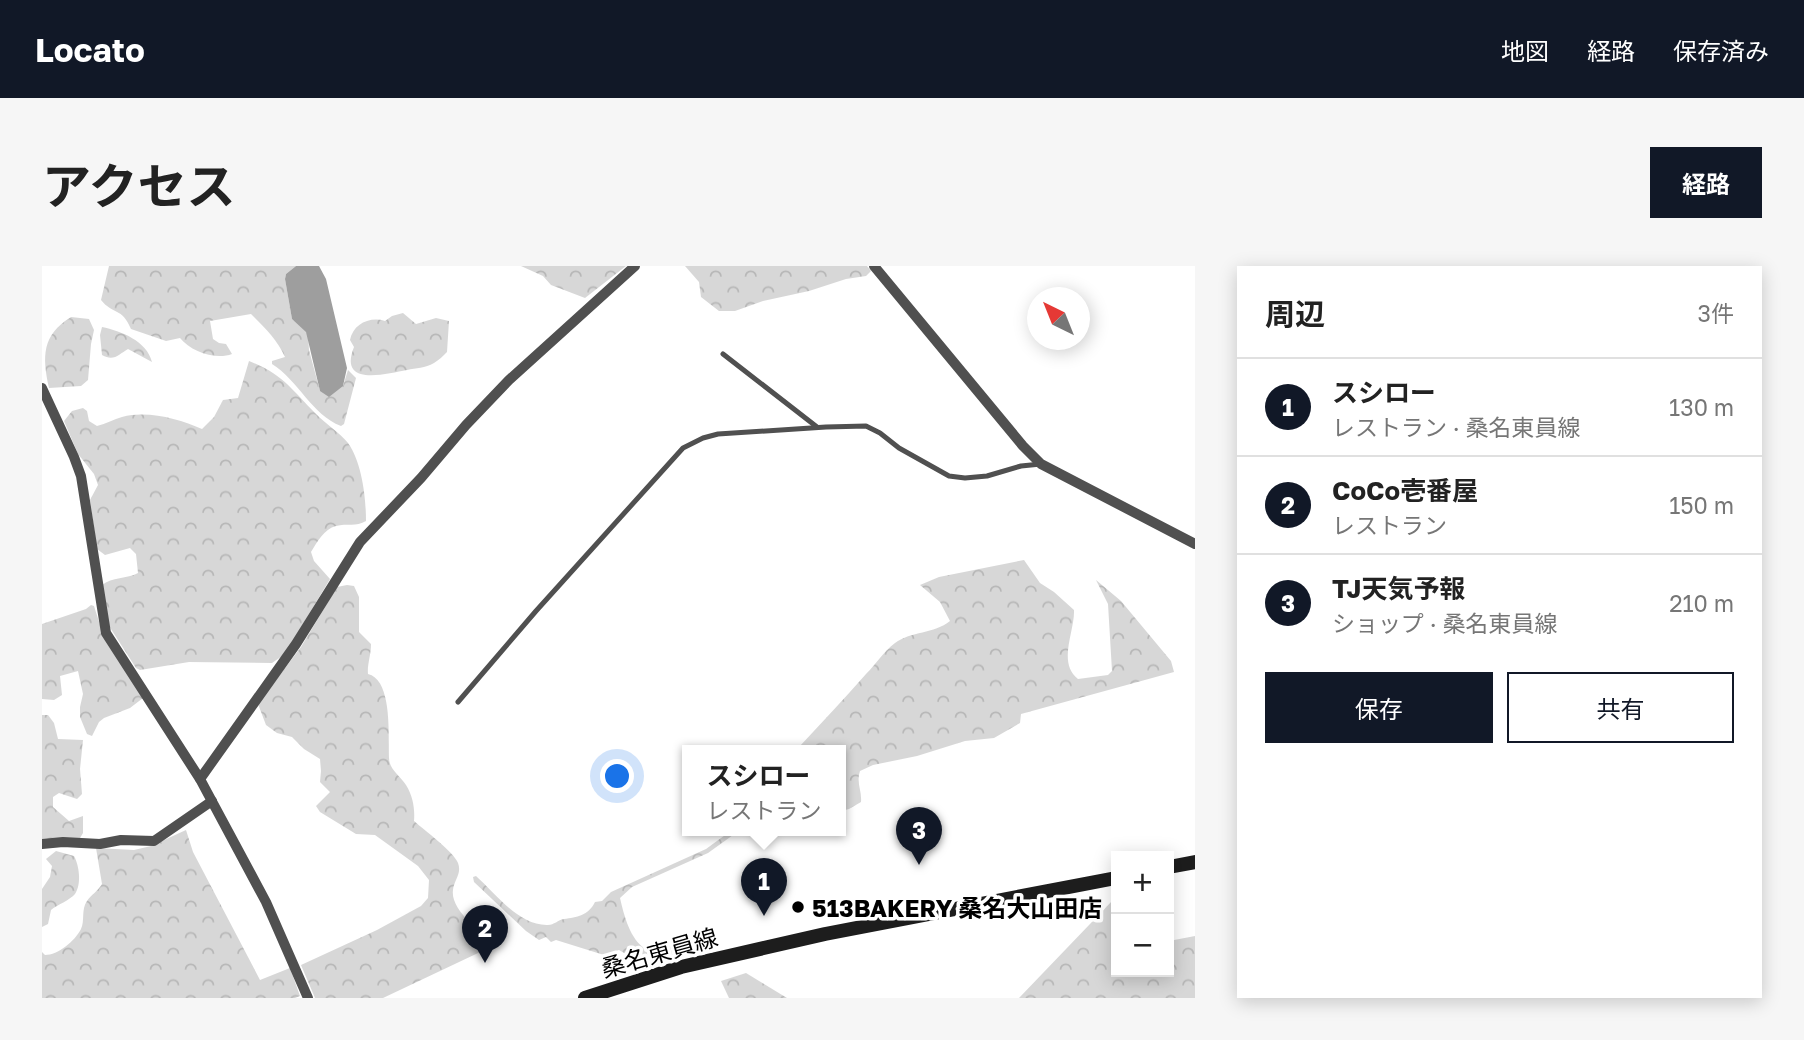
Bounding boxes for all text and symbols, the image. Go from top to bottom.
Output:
text: Locato [35,30,145,69]
text: 地図 [1501,36,1549,65]
text: 経路 [1587,36,1635,65]
text: 保存済み [1673,36,1769,65]
button: 経路 [1650,147,1762,218]
text: アクセス [42,156,236,215]
north arrow [1027,287,1090,350]
text: 周辺 [1265,296,1325,332]
text: 3件 [1698,299,1734,327]
text: スシロー [1332,377,1436,408]
text: 1 [1282,393,1294,421]
text: 130 m [1669,393,1734,421]
text: レストラン · 桑名東員線 [1332,413,1580,441]
text: CoCo壱番屋 [1332,475,1478,506]
text: 2 [1281,491,1295,519]
text: 150 m [1669,491,1734,519]
text: レストラン [1332,511,1447,539]
text: TJ天気予報 [1332,573,1465,604]
text: 3 [1281,589,1295,617]
text: 210 m [1669,589,1734,617]
text: ショップ · 桑名東員線 [1332,609,1557,637]
button: 保存 [1265,672,1493,743]
button: 共有 [1507,672,1734,743]
popup [682,745,846,836]
your location [600,759,634,793]
text: スシロー [707,760,811,791]
text: レストラン [707,796,822,824]
pin: 3 [896,807,942,865]
map controls [1111,851,1174,977]
button: + [1111,851,1174,914]
pin: 1 [741,858,787,916]
place label: 513BAKERY 桑名大山田店 [812,893,1102,922]
marker: 513BAKERY 桑名大山田店 [790,899,806,915]
pin: 2 [462,905,508,963]
button: − [1111,914,1174,977]
street label: 桑名東員線 [597,922,721,982]

